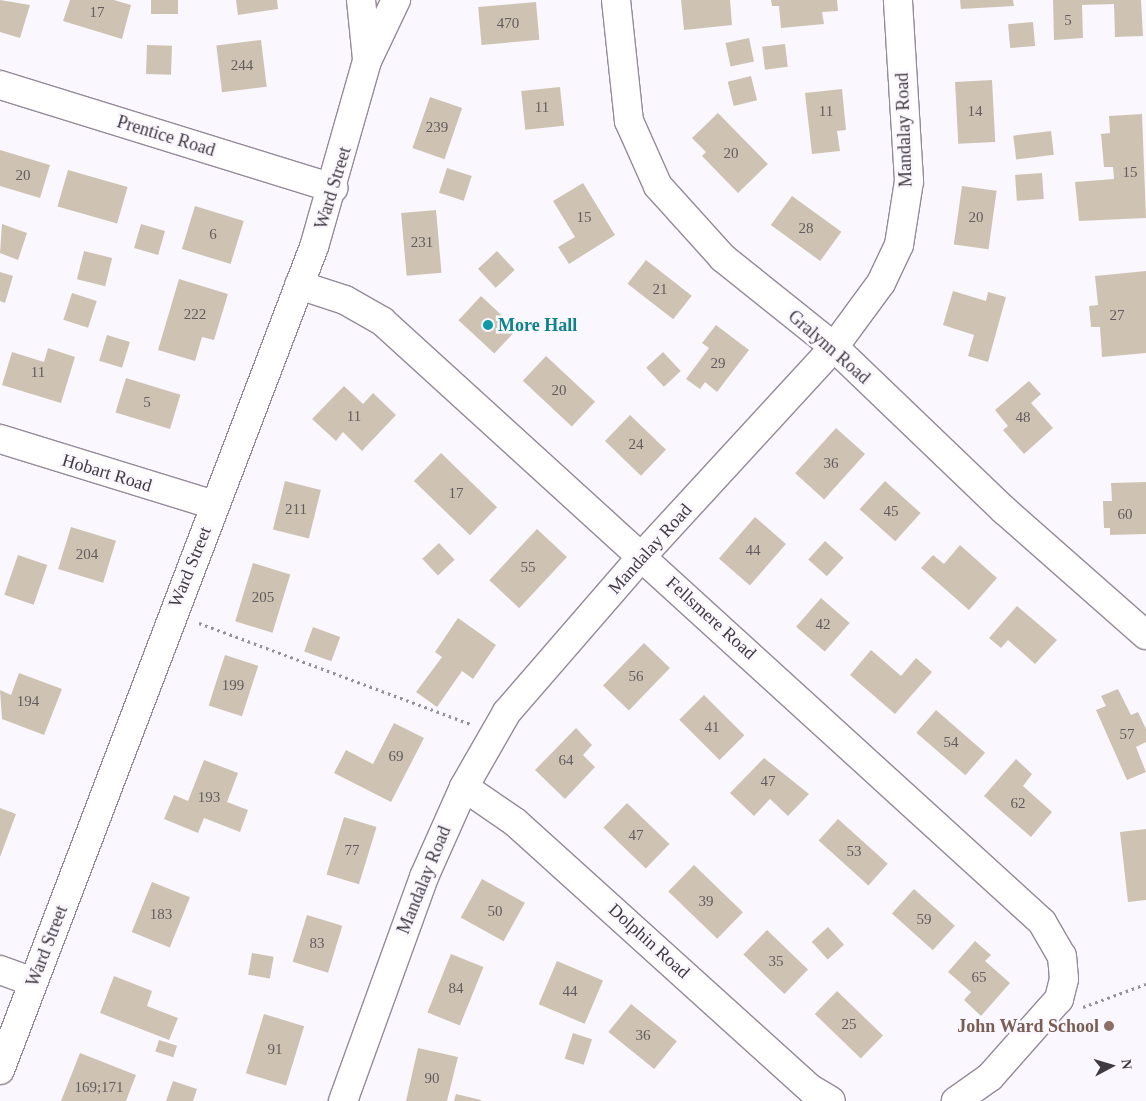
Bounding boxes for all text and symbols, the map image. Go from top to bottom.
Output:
house number: 17 [90,4,104,22]
house number: 5 [1064,12,1072,30]
house number: 470 [497,15,519,33]
house number: 244 [231,57,253,75]
street label: Mandalay Road [891,72,917,188]
house number: 11 [535,99,549,117]
house number: 11 [819,103,833,121]
house number: 14 [968,103,982,121]
street label: Prentice Road [114,111,218,161]
house number: 239 [426,119,448,137]
street label: Ward Street [310,144,356,232]
house number: 20 [724,145,738,163]
house number: 15 [1122,164,1138,182]
house number: 20 [15,167,30,185]
house number: 15 [576,209,592,227]
house number: 20 [968,209,984,227]
house number: 28 [798,220,814,238]
house number: 6 [209,226,217,244]
house number: 231 [411,234,433,252]
house number: 21 [652,281,668,299]
house number: 222 [184,306,206,324]
street label: Gralynn Road [784,306,874,388]
house number: 27 [1110,307,1124,325]
place label: More Hall [498,314,577,336]
marker: More Hall [482,319,494,331]
house number: 29 [710,355,726,373]
house number: 11 [31,364,45,382]
house number: 20 [552,382,566,400]
house number: 5 [143,394,151,412]
house number: 11 [347,408,361,426]
house number: 48 [1016,409,1030,427]
house number: 24 [628,436,644,454]
street label: Hobart Road [60,449,154,497]
house number: 36 [824,455,838,473]
house number: 17 [448,485,464,503]
street label: Mandalay Road [604,499,696,599]
house number: 211 [285,501,307,519]
house number: 45 [884,503,898,521]
house number: 60 [1118,506,1132,524]
street label: Ward Street [164,524,216,610]
house number: 44 [746,542,760,560]
house number: 204 [76,546,98,564]
house number: 55 [520,559,536,577]
street label: Fellsmere Road [662,572,760,664]
house number: 205 [252,589,274,607]
house number: 42 [816,616,830,634]
house number: 56 [628,668,644,686]
house number: 199 [222,677,244,695]
house number: 194 [17,693,39,711]
house number: 41 [704,719,720,737]
house number: 57 [1120,726,1134,744]
house number: 54 [944,734,958,752]
house number: 69 [388,748,404,766]
house number: 64 [558,752,574,770]
house number: 47 [760,773,776,791]
house number: 193 [198,789,220,807]
house number: 62 [1010,795,1026,813]
street label: Mandalay Road [393,823,455,937]
house number: 47 [628,827,644,845]
house number: 77 [344,842,360,860]
house number: 53 [846,843,862,861]
house number: 39 [698,893,714,911]
street label: Dolphin Road [604,899,694,983]
street label: Ward Street [22,902,72,990]
house number: 50 [488,903,502,921]
house number: 183 [150,906,172,924]
house number: 59 [916,911,932,929]
house number: 83 [310,935,324,953]
house number: 35 [768,953,784,971]
house number: 65 [972,969,986,987]
house number: 84 [448,980,464,998]
house number: 44 [562,983,578,1001]
place label: John Ward School [957,1015,1099,1037]
house number: 25 [842,1016,856,1034]
marker: John Ward School [1103,1020,1115,1032]
house number: 36 [636,1027,650,1045]
house number: 91 [268,1041,282,1059]
north arrow [1086,1041,1136,1091]
text: N [1118,1059,1134,1070]
house number: 90 [424,1070,440,1088]
house number: 169;171 [74,1079,124,1097]

